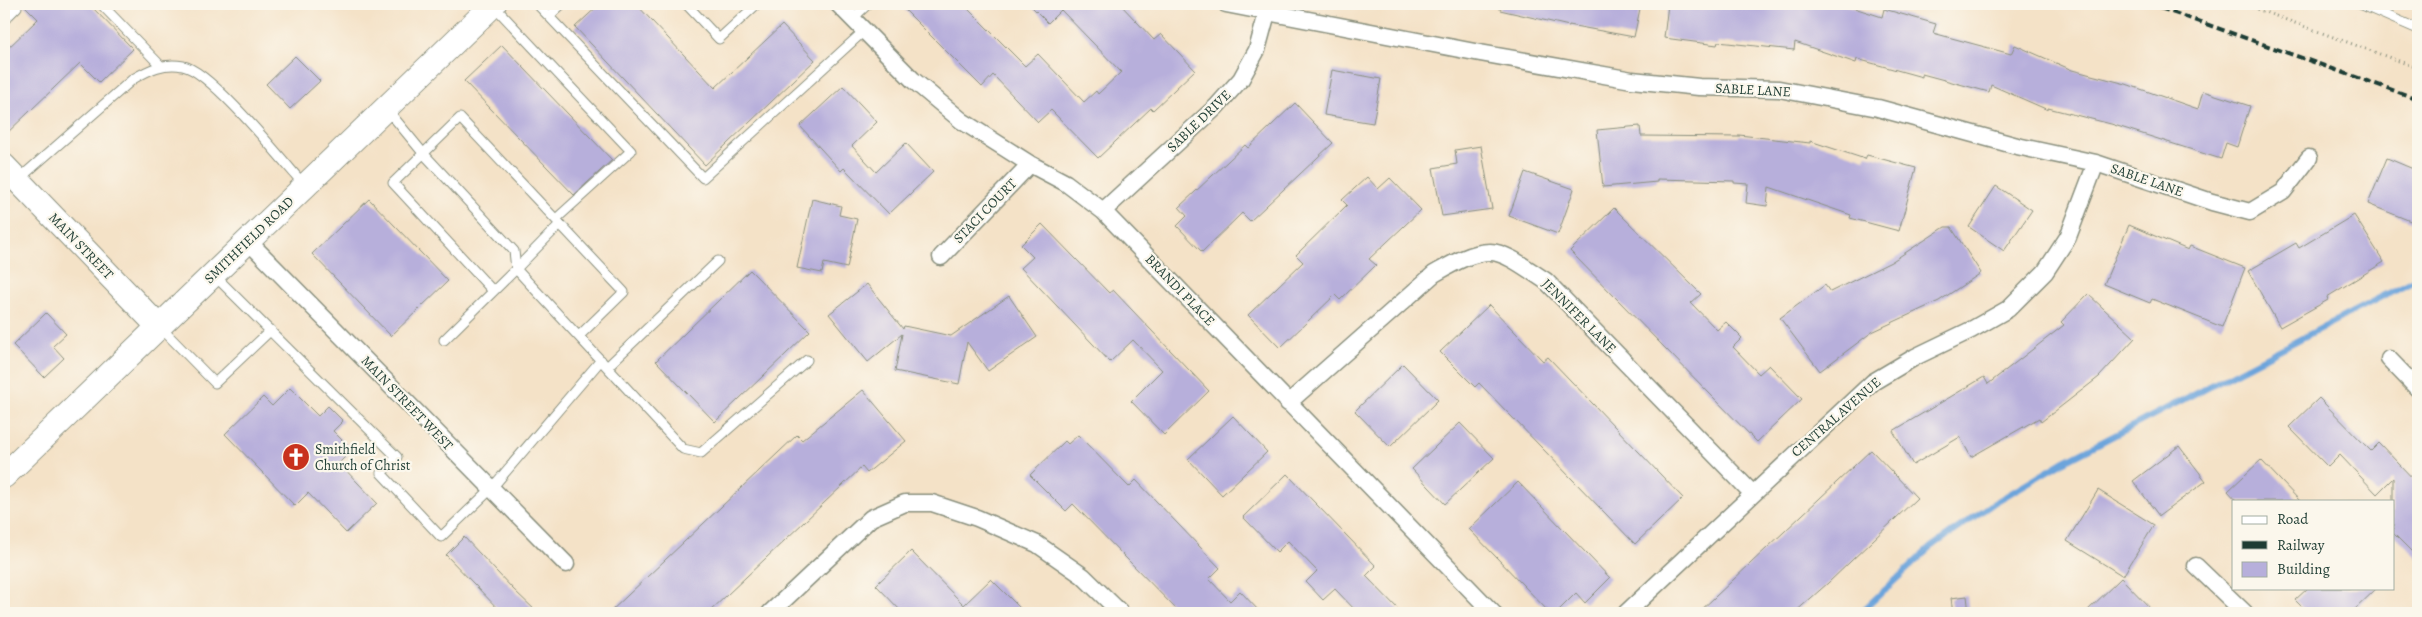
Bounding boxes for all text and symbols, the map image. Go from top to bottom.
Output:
street label: SABLE LANE [1715,79,1791,101]
street label: SABLE DRIVE [1163,86,1235,156]
street label: SABLE LANE [2108,159,2186,201]
street label: STACI COURT [949,174,1021,248]
street label: SMITHFIELD ROAD [200,192,298,288]
street label: MAIN STREET [44,209,118,284]
street label: BRANDI PLACE [1141,250,1219,330]
street label: JENNIFER LANE [1537,274,1621,358]
street label: MAIN STREET WEST [357,351,457,455]
street label: CENTRAL AVENUE [1787,373,1885,461]
place label: Smithfield Church of Christ [315,440,411,475]
church icon: Smithfield Church of Christ [281,442,311,472]
legend [2232,500,2394,590]
text: Road [2277,509,2309,529]
text: Railway [2277,535,2325,555]
text: Building [2277,559,2330,579]

